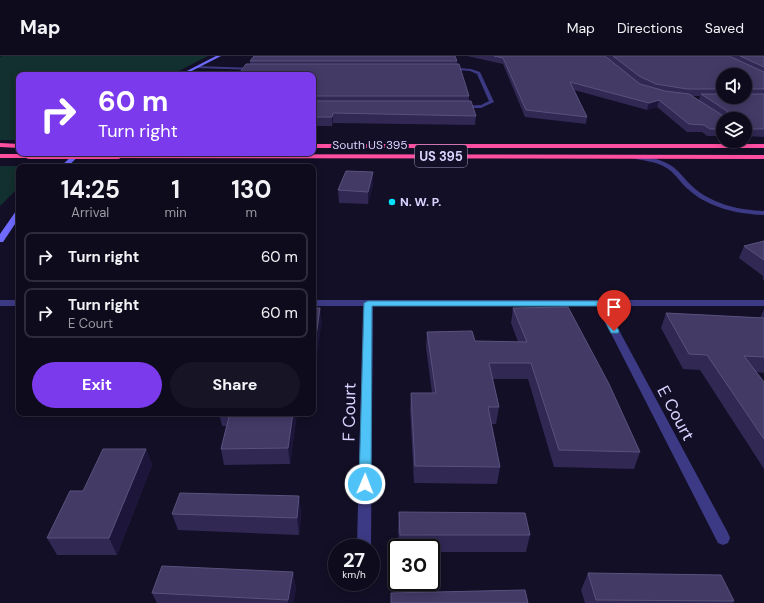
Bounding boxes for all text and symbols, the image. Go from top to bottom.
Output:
text: Map [20,15,60,40]
text: Map [567,19,595,37]
text: Directions [617,19,683,37]
text: Saved [705,19,744,37]
map controls [716,68,752,148]
button: sound [716,68,752,104]
text: 60 m [98,83,168,120]
icon: right [32,88,84,140]
button: layers [716,112,752,148]
text: Turn right [98,119,178,143]
street label: South US 395 [332,137,408,153]
road number: US 395 [415,145,467,167]
text: 14:25 [61,174,120,205]
text: 1 [171,174,180,205]
text: 130 [231,174,271,205]
place label: N. W. P. [400,194,441,210]
marker: N. W. P. [387,197,397,207]
text: Arrival [71,204,109,221]
text: min [164,204,187,221]
text: m [246,204,257,221]
icon: right [34,246,56,268]
text: Turn right [68,247,139,267]
text: 60 m [261,247,298,267]
pin [597,290,631,331]
text: Turn right [68,295,139,315]
icon: arrive [603,296,625,318]
icon: right [34,302,56,324]
text: 60 m [261,303,298,323]
text: E Court [68,315,113,332]
button: Exit [32,362,162,408]
button: Share [170,362,300,408]
street label: E Court [652,382,700,444]
street label: F Court [337,383,361,441]
position arrow [344,463,386,505]
speed limit sign: 30 [388,539,440,591]
text: 27 [343,547,365,573]
text: km/h [342,568,366,581]

